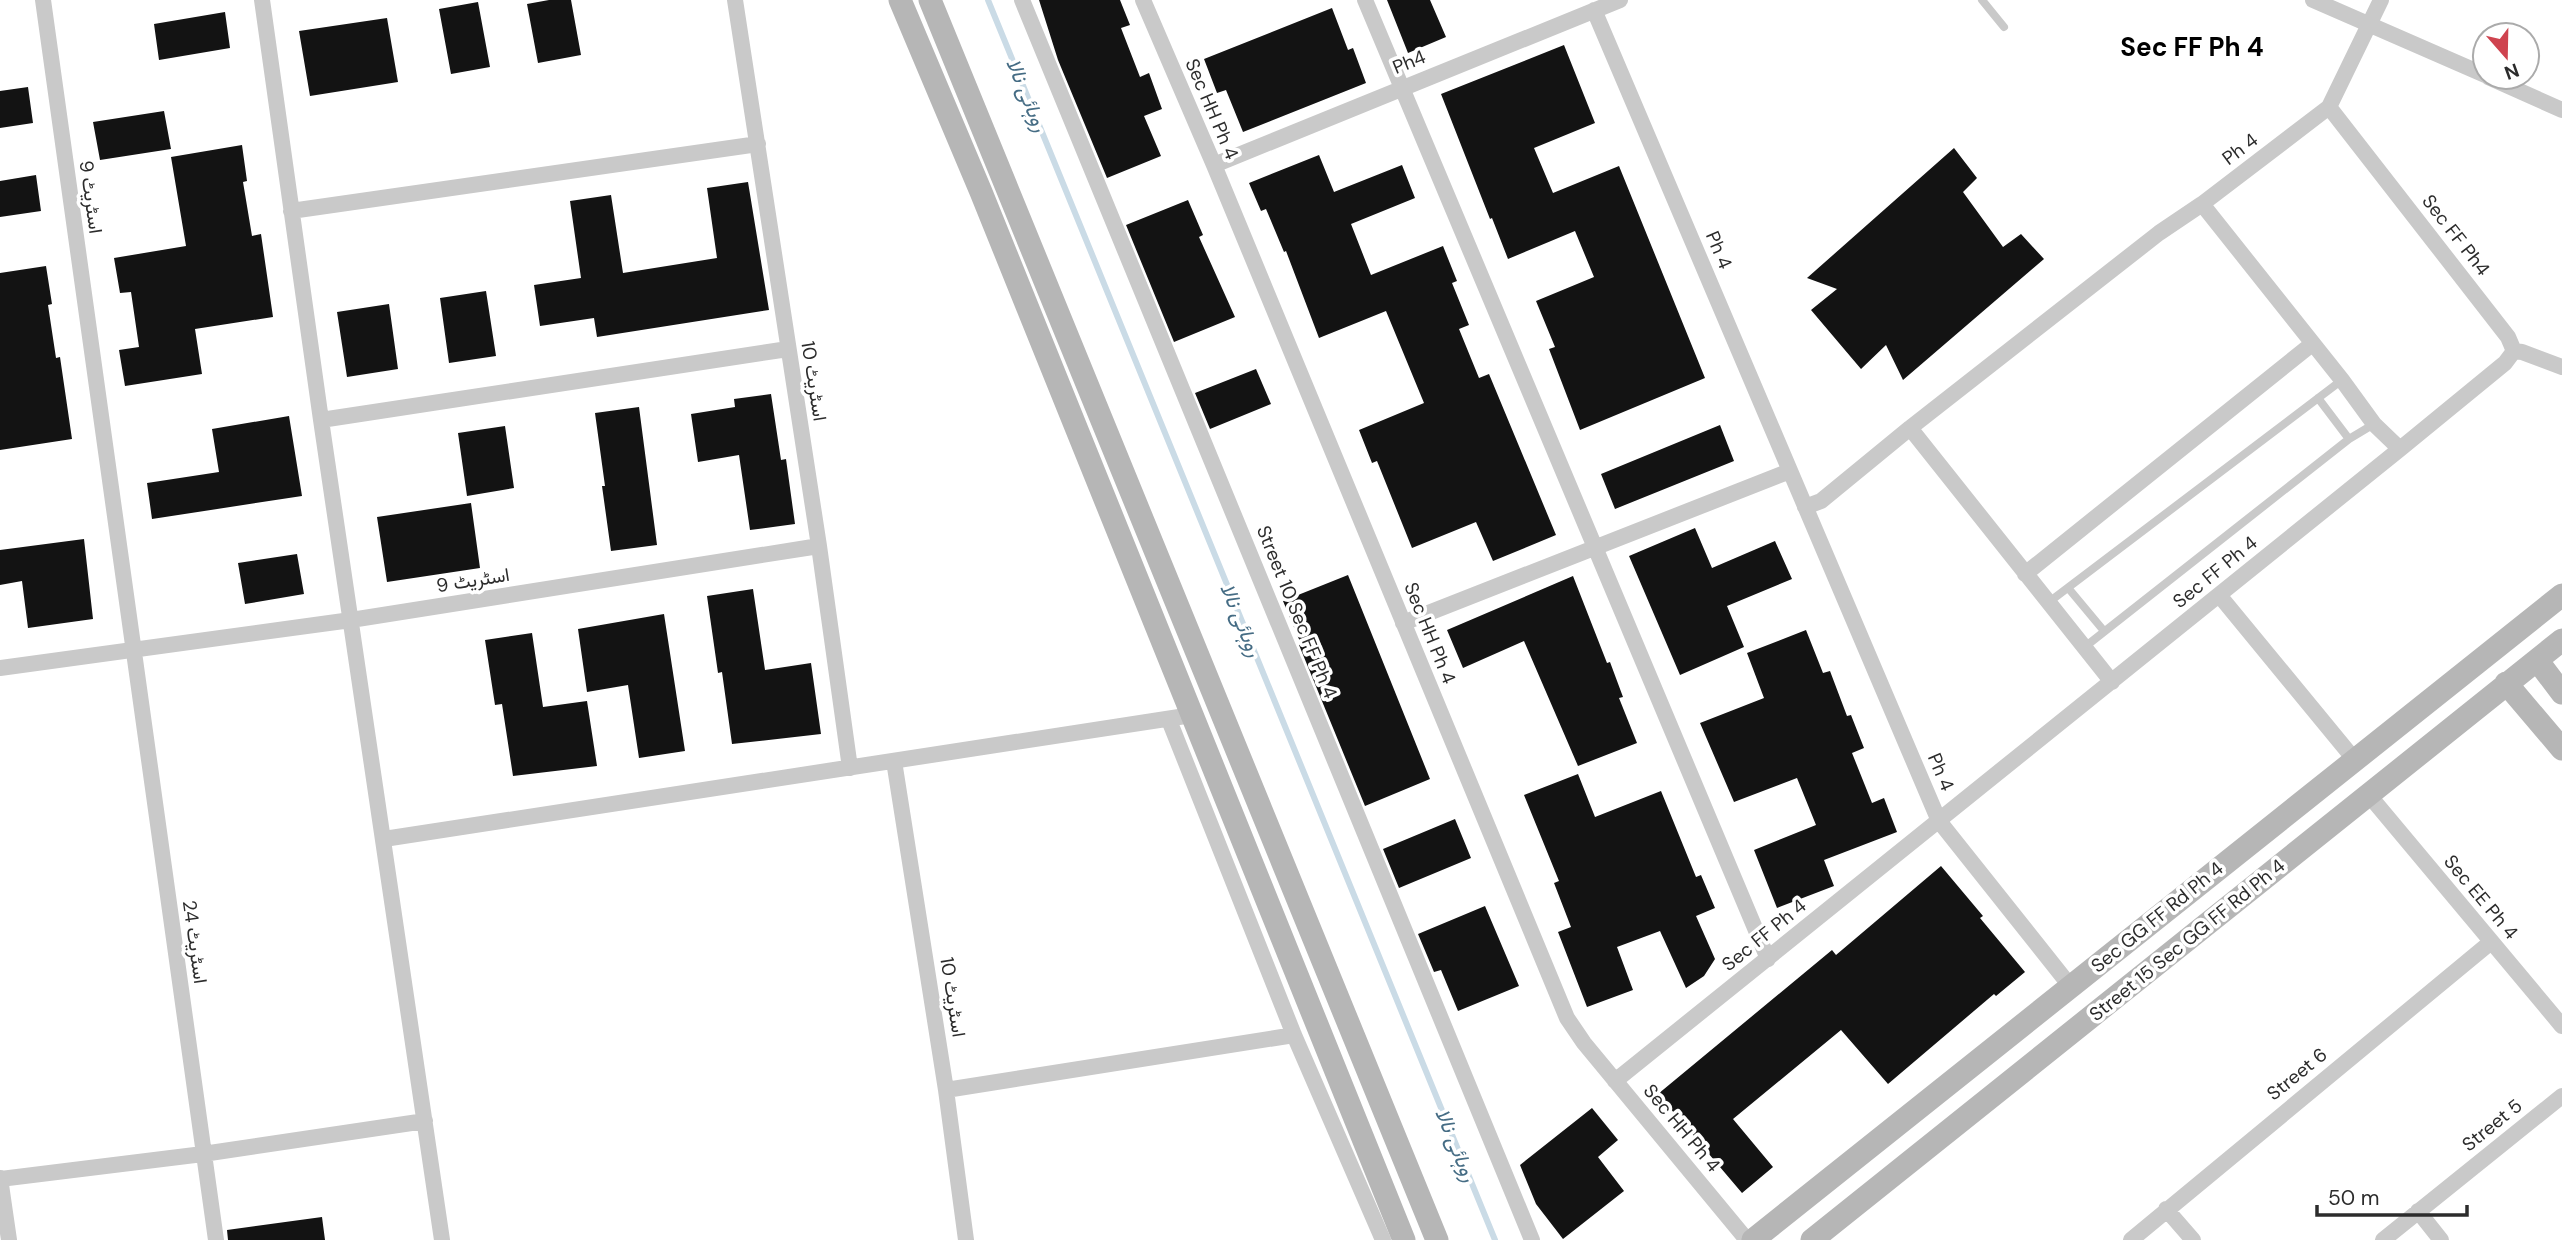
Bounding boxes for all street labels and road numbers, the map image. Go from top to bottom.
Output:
street label: Ph4 [1389,44,1429,80]
street label: Sec HH Ph 4 [1180,55,1244,163]
street label: Ph 4 [2217,127,2263,171]
street label: اسٹریٹ 9 [73,159,109,235]
street label: Sec FF Ph4 [2416,189,2496,281]
street label: Ph 4 [1700,227,1738,273]
street label: اسٹریٹ 10 [795,339,833,423]
street label: Street 10 Sec FF Ph 4 [1251,522,1343,702]
street label: Sec FF Ph 4 [2168,530,2262,614]
street label: اسٹریٹ 9 [435,562,511,598]
street label: Sec HH Ph 4 [1398,579,1462,687]
street label: Ph 4 [1922,749,1960,795]
street label: Sec EE Ph 4 [2438,850,2524,944]
street label: Street 15 Sec GG FF Rd Ph 4 [2084,853,2290,1027]
street label: Sec GG FF Rd Ph 4 [2086,856,2228,978]
street label: Sec FF Ph 4 [1717,893,1811,977]
street label: اسٹریٹ 24 [177,899,213,985]
street label: اسٹریٹ 10 [934,955,972,1039]
street label: Street 6 [2262,1042,2332,1106]
street label: Sec HH Ph 4 [1638,1079,1726,1177]
street label: Street 5 [2457,1093,2527,1157]

